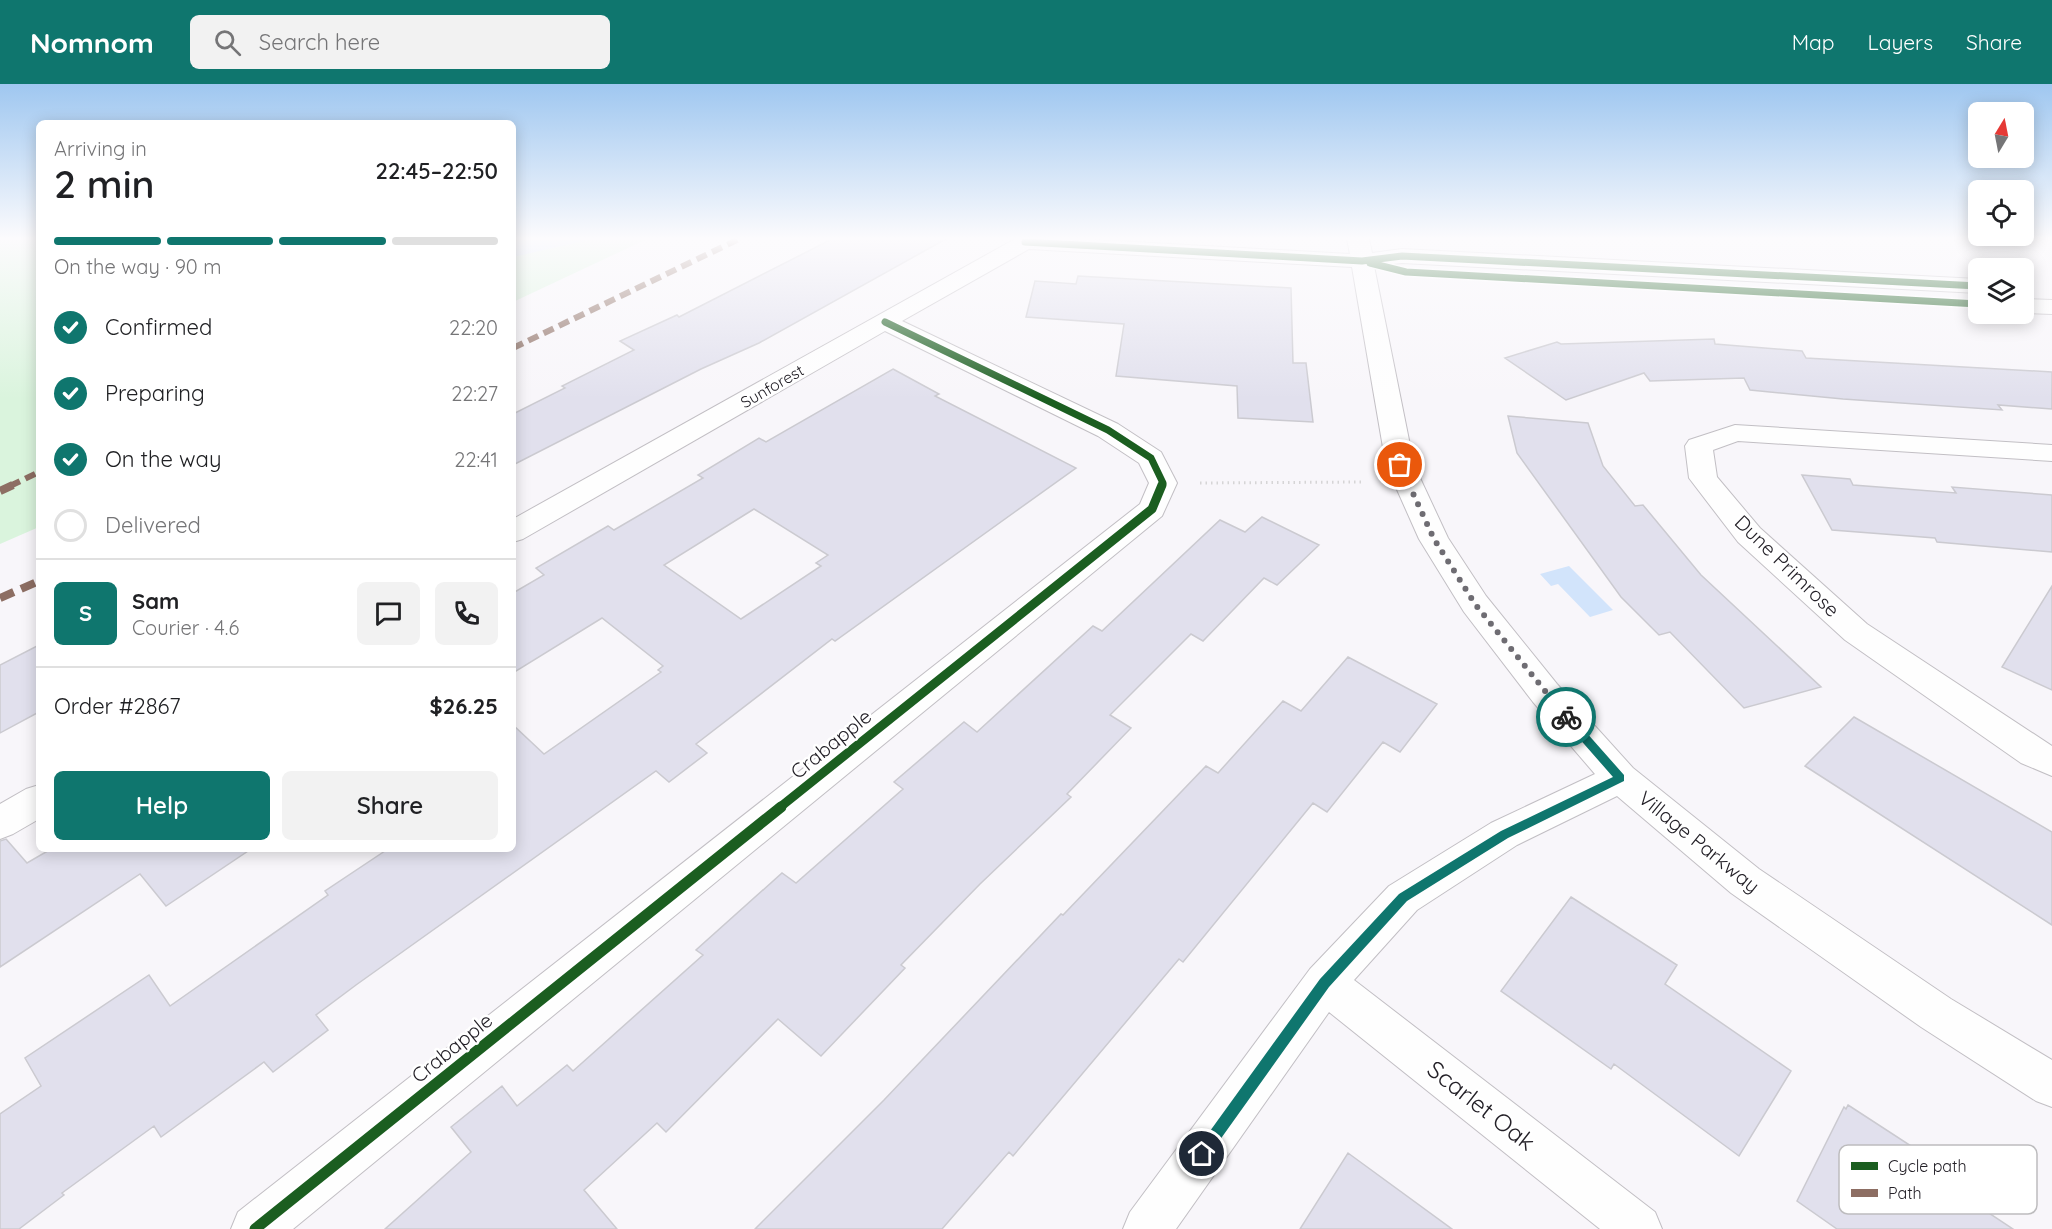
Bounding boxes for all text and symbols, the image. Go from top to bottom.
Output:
search box [190,15,610,69]
text: Nomnom [30,25,154,60]
icon: search [211,26,244,59]
text: Search here [259,28,380,56]
text: Map [1792,29,1835,55]
text: Layers [1868,29,1933,55]
text: Share [1966,29,2022,55]
north arrow [1968,102,2034,168]
map controls [1968,102,2034,324]
text: Arriving in [54,136,147,161]
text: 22:45–22:50 [375,157,498,185]
text: 2 min [54,159,155,208]
button: locate [1968,180,2034,246]
text: On the way · 90 m [54,254,221,279]
button: layers [1968,258,2034,324]
icon: check [54,311,87,344]
text: Confirmed [105,313,212,341]
text: 22:20 [449,315,498,340]
street label: Sunforest [737,360,807,412]
icon: check [54,377,87,410]
text: Preparing [105,379,205,407]
text: 22:27 [451,381,498,406]
pin [1374,439,1425,490]
icon: check [54,443,87,476]
text: On the way [105,445,221,473]
text: 22:41 [454,447,498,472]
icon: bag [1383,448,1416,481]
street label: Dune Primrose [1730,509,1845,622]
text: Delivered [105,511,201,539]
button: chat [357,582,420,645]
button: phone [435,582,498,645]
text: Sam [132,587,179,615]
text: S [79,599,92,627]
text: Courier · 4.6 [132,615,239,640]
courier [1536,687,1596,747]
text: Order #2867 [54,692,181,720]
text: $26.25 [430,692,498,720]
icon: bike [1550,701,1583,734]
street label: Crabapple [785,703,876,784]
button: Help [54,771,270,840]
button: Share [282,771,498,840]
street label: Village Parkway [1634,785,1765,898]
street label: Crabapple [406,1007,497,1088]
street label: Scarlet Oak [1422,1054,1542,1157]
pin [1176,1128,1227,1179]
icon: home [1185,1137,1218,1170]
legend [1839,1145,2037,1214]
text: Cycle path [1888,1156,1967,1176]
text: Path [1888,1183,1922,1203]

